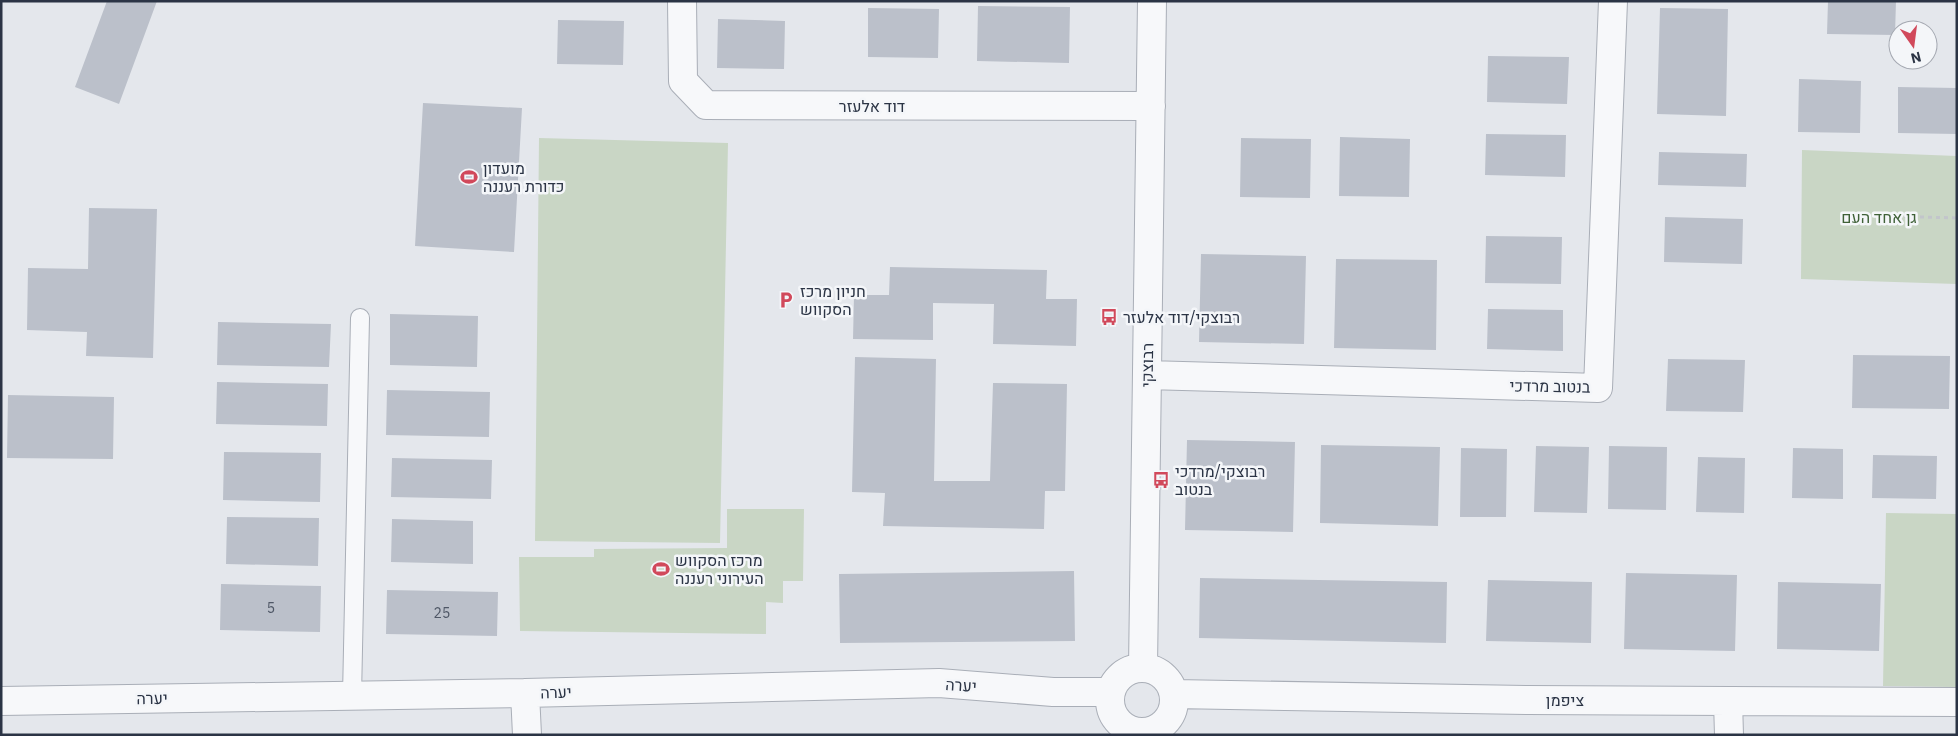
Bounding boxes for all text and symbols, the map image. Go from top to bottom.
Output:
north arrow [1888,20,1938,70]
text: N [1909,48,1923,68]
street label: דוד אלעזר [839,96,905,116]
place label: מועדון כדורת רעננה [483,158,564,196]
sports icon: מועדון כדורת רעננה [459,167,479,187]
park label: גן אחד העם [1841,207,1917,227]
place label: חניון מרכז הסקווש [800,281,866,319]
parking icon: חניון מרכז הסקווש [776,290,796,310]
bus stop icon: רבוצקי/דוד אלעזר [1099,307,1119,327]
place label: רבוצקי/דוד אלעזר [1123,307,1240,327]
street label: רבוצקי [1137,343,1157,387]
street label: בנטוב מרדכי [1509,375,1591,397]
place label: רבוצקי/מרדכי בנטוב [1175,461,1265,499]
bus stop icon: רבוצקי/מרדכי בנטוב [1151,470,1171,490]
place label: מרכז הסקווש העירוני רעננה [675,550,764,588]
sports icon: מרכז הסקווש העירוני רעננה [651,559,671,579]
house number: 5 [267,599,275,617]
house number: 25 [434,604,450,622]
street label: יערה [945,674,977,696]
street label: יערה [540,681,572,703]
street label: יערה [136,688,168,708]
street label: ציפמן [1546,690,1584,710]

